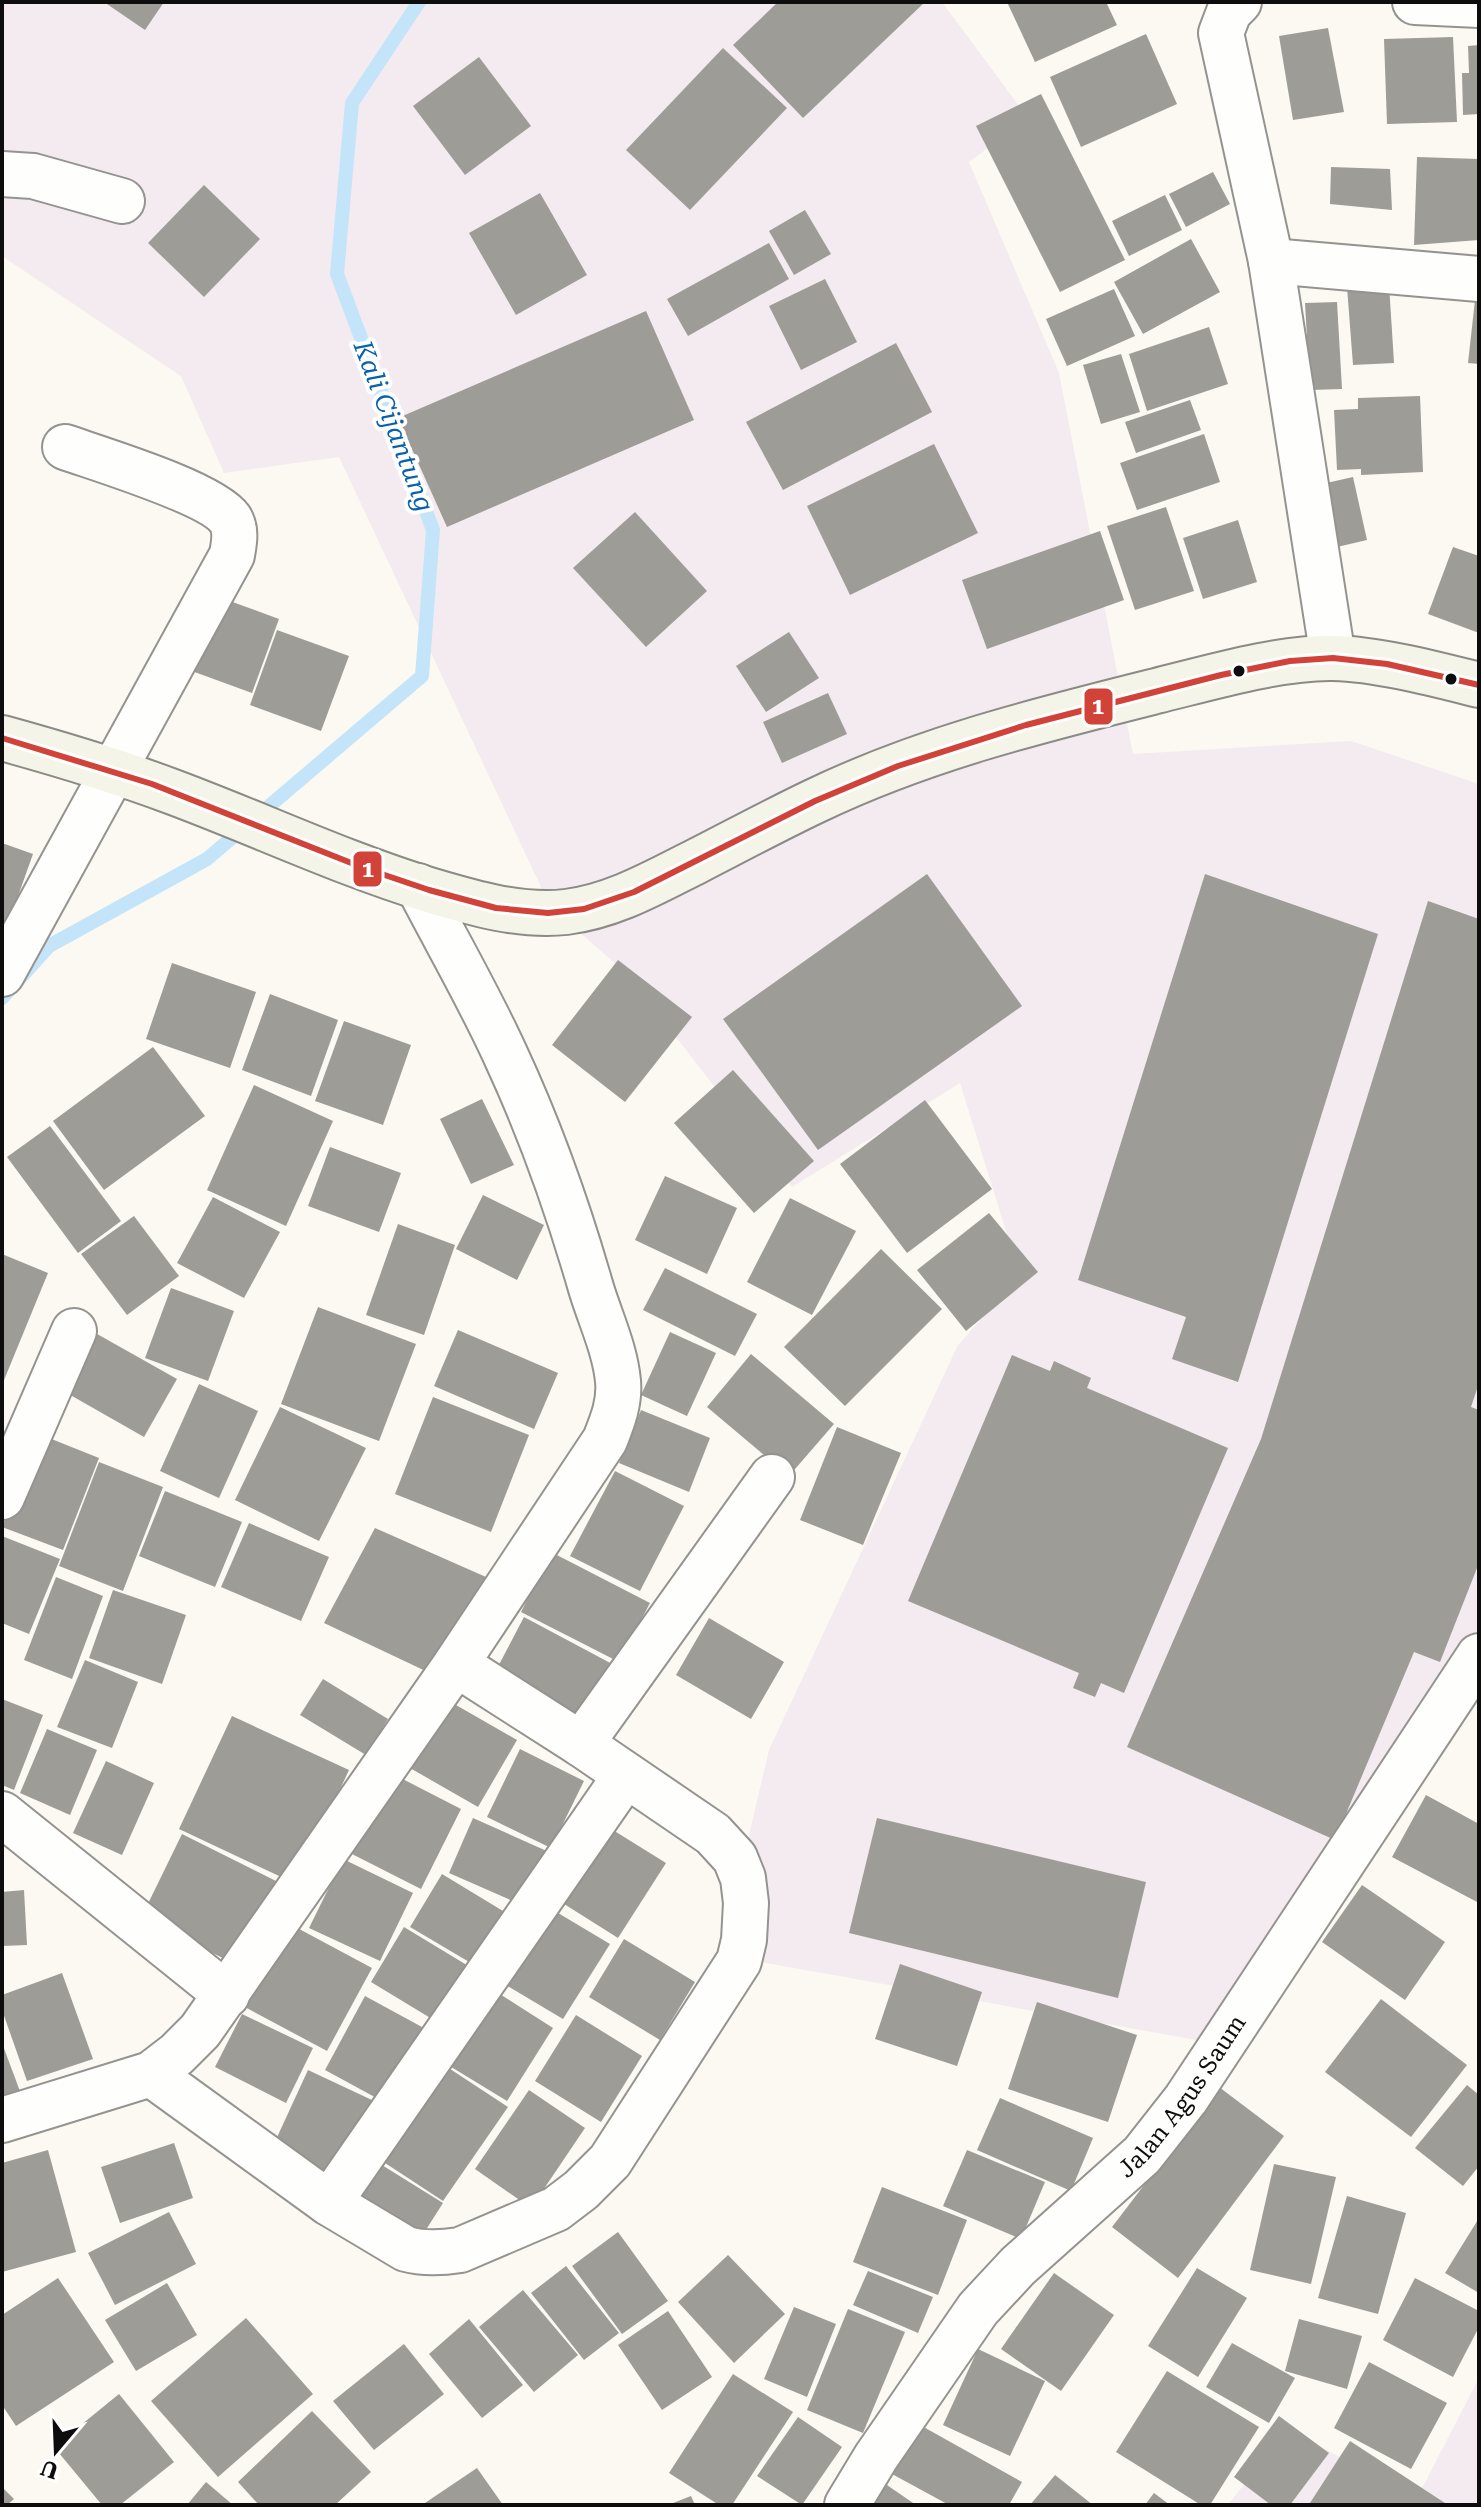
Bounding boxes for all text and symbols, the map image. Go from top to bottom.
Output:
water label: Kali Cijantung [347,336,440,516]
unlabelled marker [1231,663,1247,679]
unlabelled marker [1443,671,1459,687]
line badge: 1 [1083,687,1114,726]
text: 1 [1092,694,1104,719]
line badge: 1 [352,850,383,888]
text: 1 [362,857,374,882]
street label: Jalan Agus Saum [1113,2010,1252,2183]
north arrow [16,2411,96,2491]
text: U [38,2455,62,2484]

